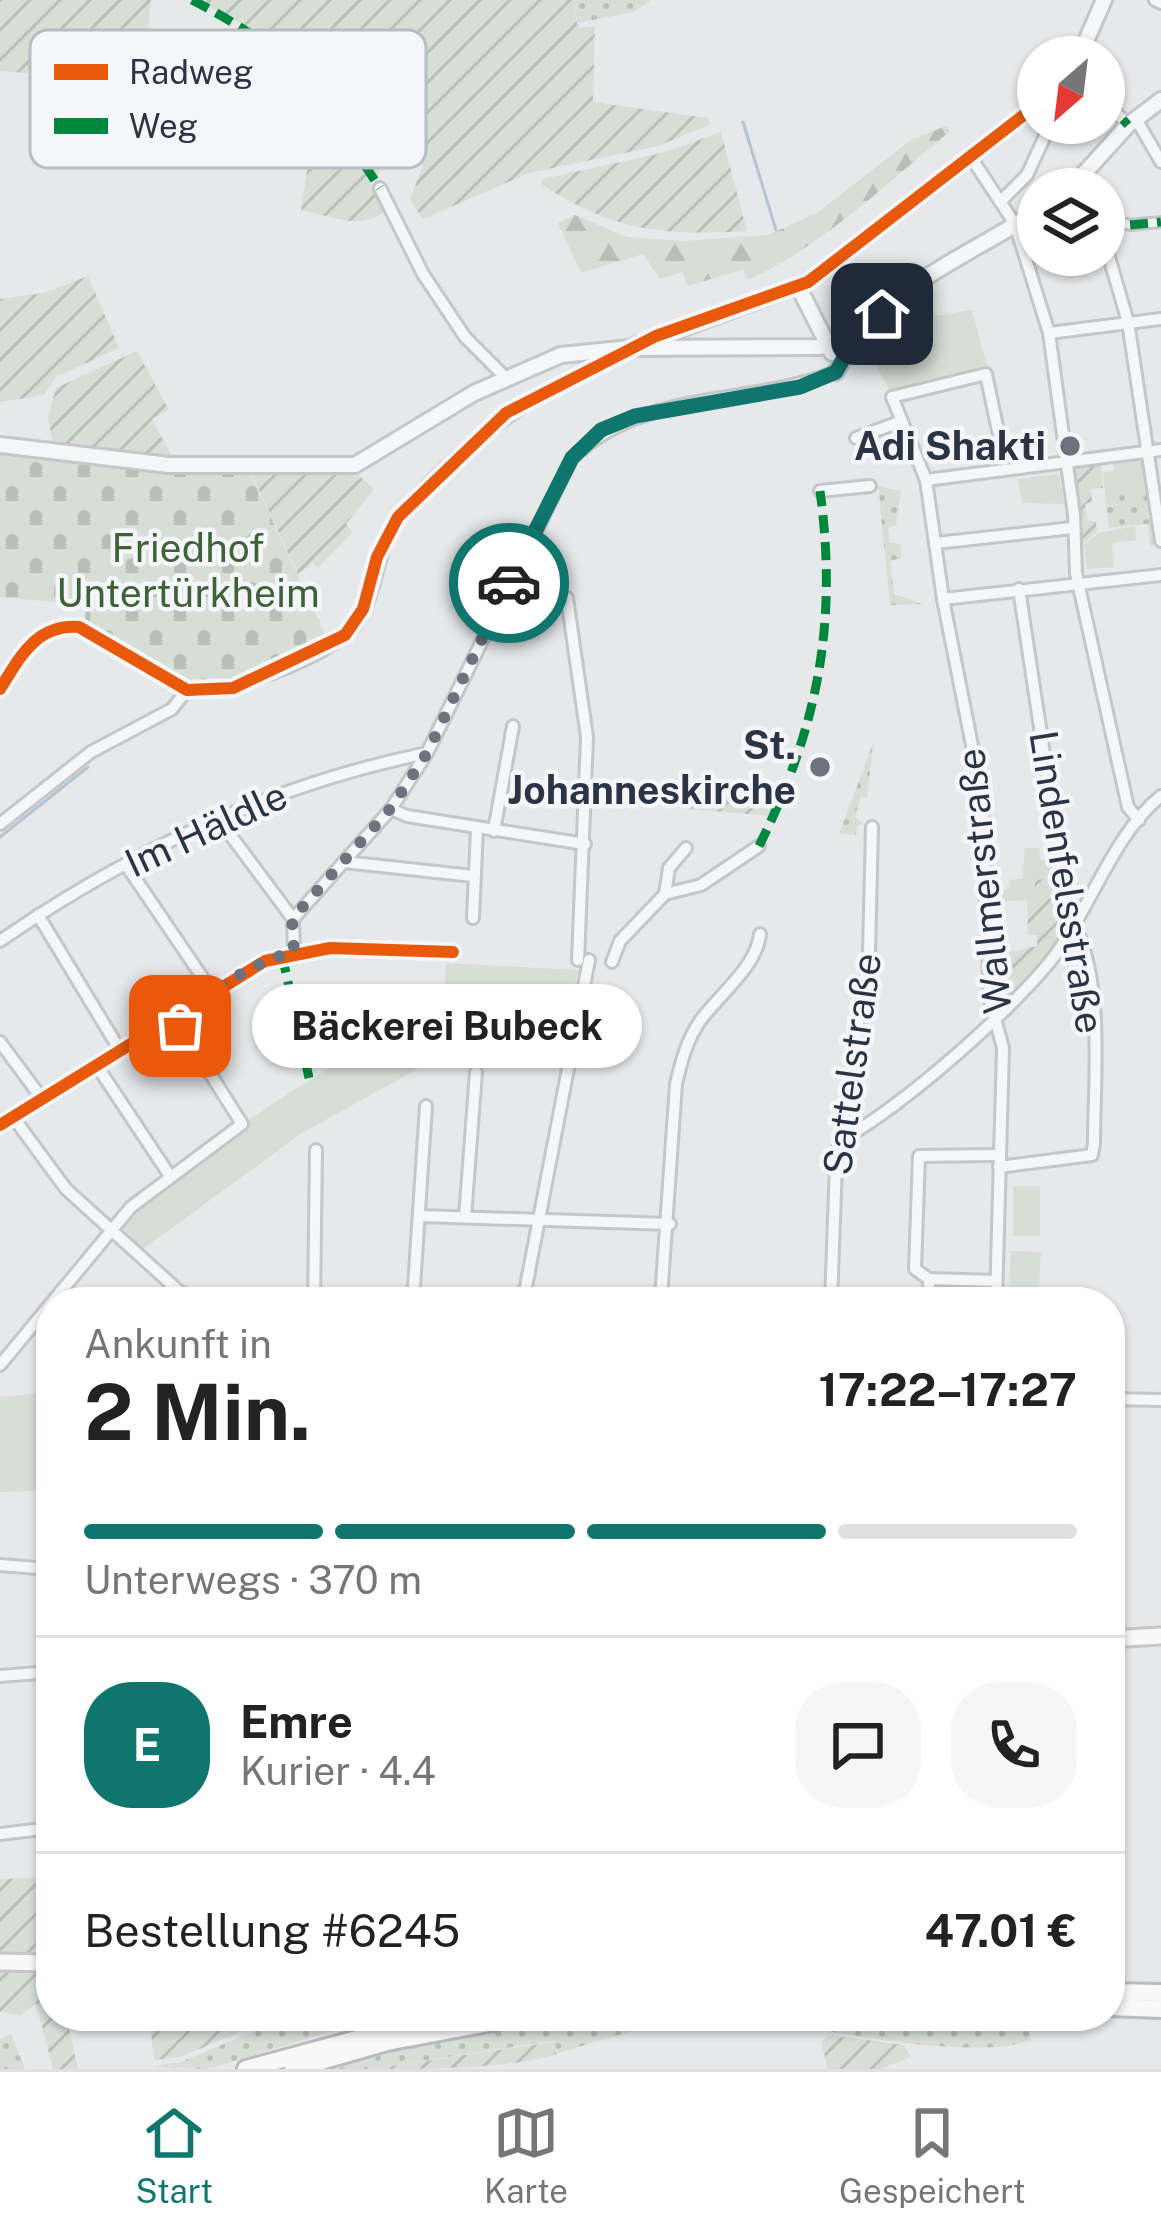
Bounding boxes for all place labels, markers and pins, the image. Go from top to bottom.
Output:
pin [831,263,933,365]
place label: Adi Shakti [854,423,1046,469]
marker: Adi Shakti [1057,433,1083,459]
place label: St. Johanneskirche [508,722,796,813]
marker: St. Johanneskirche [807,754,833,780]
pin [129,975,231,1077]
callout: Bäckerei Bubeck [252,984,642,1068]

